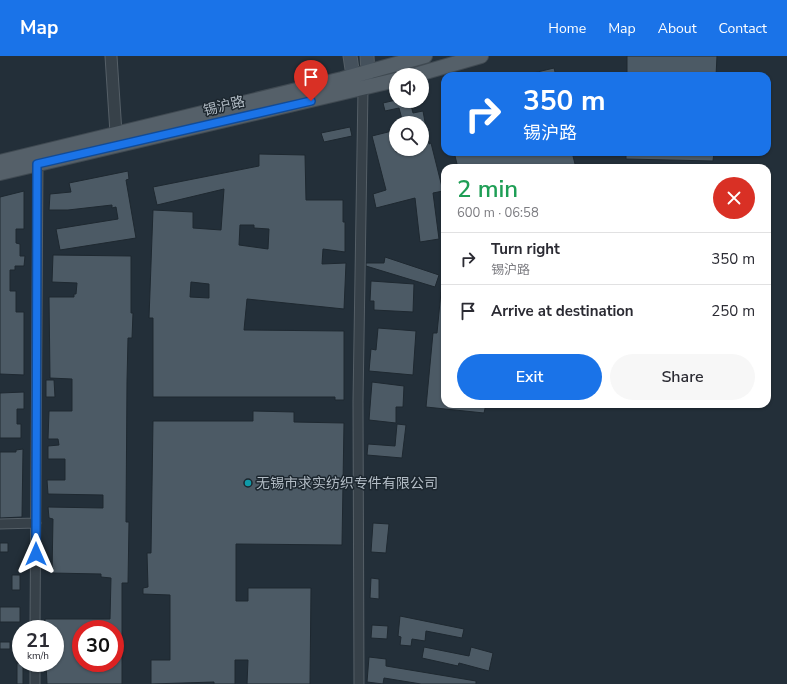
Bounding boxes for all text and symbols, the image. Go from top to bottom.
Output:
text: Map [20,15,58,41]
text: Home [548,19,586,38]
text: Map [608,19,636,38]
text: About [658,19,697,38]
text: Contact [719,19,767,38]
pin [294,60,328,101]
icon: arrive [300,66,322,88]
map controls [389,68,429,156]
button: sound [389,68,429,108]
text: 350 m [523,82,606,120]
icon: right [457,88,509,140]
street label: 锡沪路 [201,92,247,120]
button: search [389,116,429,156]
text: 锡沪路 [523,121,577,145]
text: 2 min [457,173,518,205]
button: close [713,177,755,219]
text: 600 m · 06:58 [457,204,539,222]
text: Turn right [491,239,560,259]
icon: right [457,248,479,270]
text: 350 m [711,249,755,269]
text: 锡沪路 [491,261,530,279]
icon: arrive [457,300,479,322]
text: Arrive at destination [491,301,634,321]
text: 250 m [711,301,755,321]
button: Exit [457,354,602,400]
button: Share [610,354,755,400]
place label: 无锡市求实纺织专件有限公司 [256,474,438,493]
marker: 无锡市求实纺织专件有限公司 [243,478,253,488]
position arrow [15,533,57,575]
speed limit sign: 30 [72,620,124,672]
text: 21 [26,627,50,654]
text: km/h [27,649,49,663]

